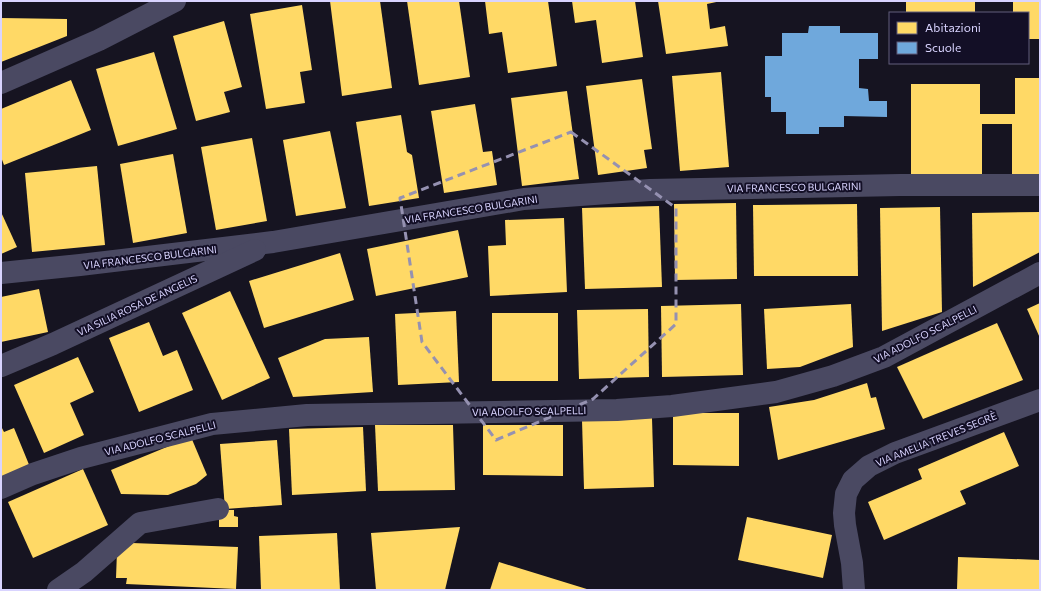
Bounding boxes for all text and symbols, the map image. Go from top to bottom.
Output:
legend [889,12,1029,64]
text: Abitazioni [925,20,981,34]
text: Scuole [925,40,961,54]
street label: VIA FRANCESCO BULGARINI [727,180,861,194]
street label: VIA FRANCESCO BULGARINI [404,193,538,225]
street label: VIA FRANCESCO BULGARINI [83,243,217,271]
street label: VIA SILIA ROSA DE ANGELIS [75,272,199,338]
street label: VIA ADOLFO SCALPELLI [871,303,979,365]
street label: VIA ADOLFO SCALPELLI [472,404,586,418]
street label: VIA AMELIA TREVES SEGRÈ [874,409,998,469]
street label: VIA ADOLFO SCALPELLI [103,418,217,458]

